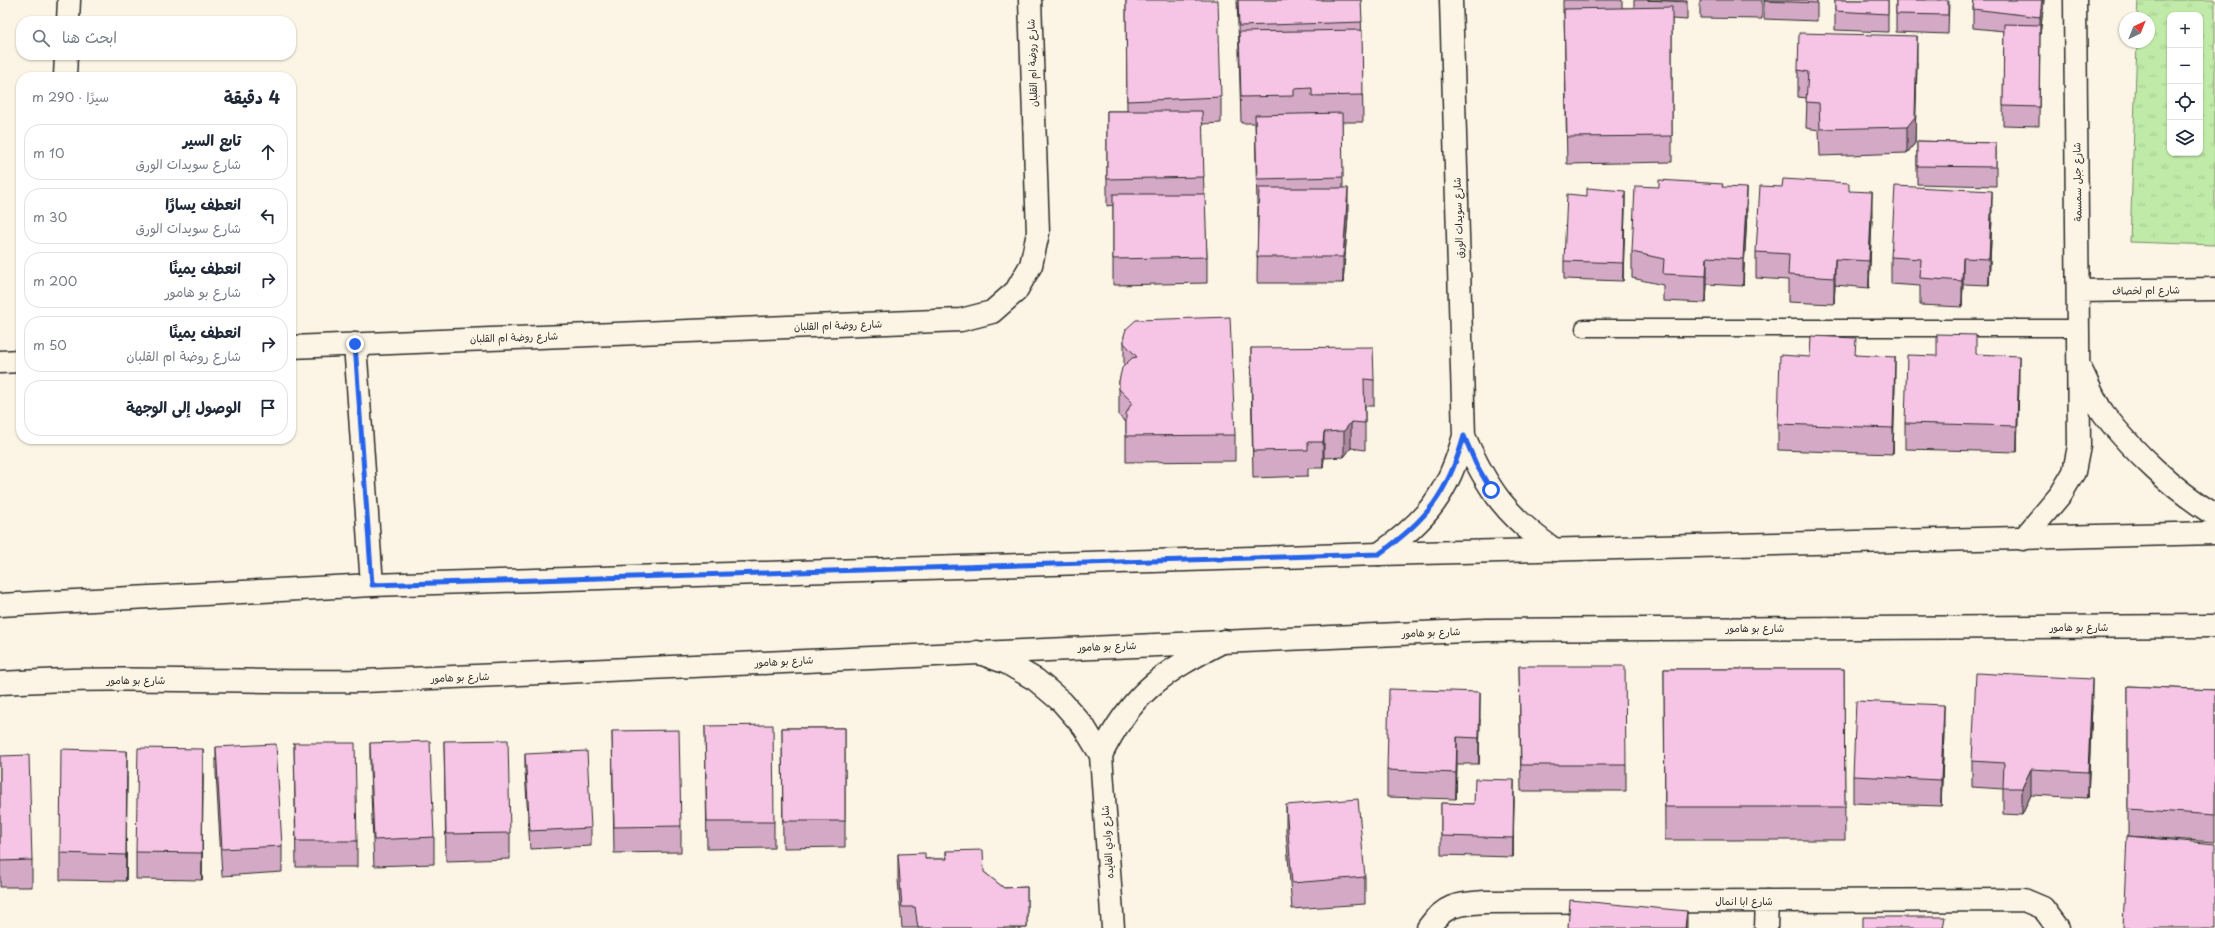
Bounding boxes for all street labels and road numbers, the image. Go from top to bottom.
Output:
street label: شارع روضة ام القلبان [1022,18,1042,107]
street label: شارع جبل سمسمة [2068,142,2086,222]
street label: شارع سويدات الورق [1449,177,1467,259]
street label: شارع ام لخصاف [2112,281,2180,299]
street label: شارع روضة ام القلبان [794,315,883,335]
street label: شارع روضة ام القلبان [470,327,559,347]
street label: شارع بو هامور [2049,619,2109,635]
street label: شارع بو هامور [1725,620,1785,636]
street label: شارع بو هامور [1400,623,1461,641]
street label: شارع بو هامور [1076,637,1137,655]
street label: شارع بو هامور [753,651,814,671]
street label: شارع بو هامور [429,668,490,686]
street label: شارع بو هامور [106,672,166,688]
street label: شارع وادي الفايده [1096,805,1119,879]
street label: شارع ابا انمال [1715,893,1773,909]

